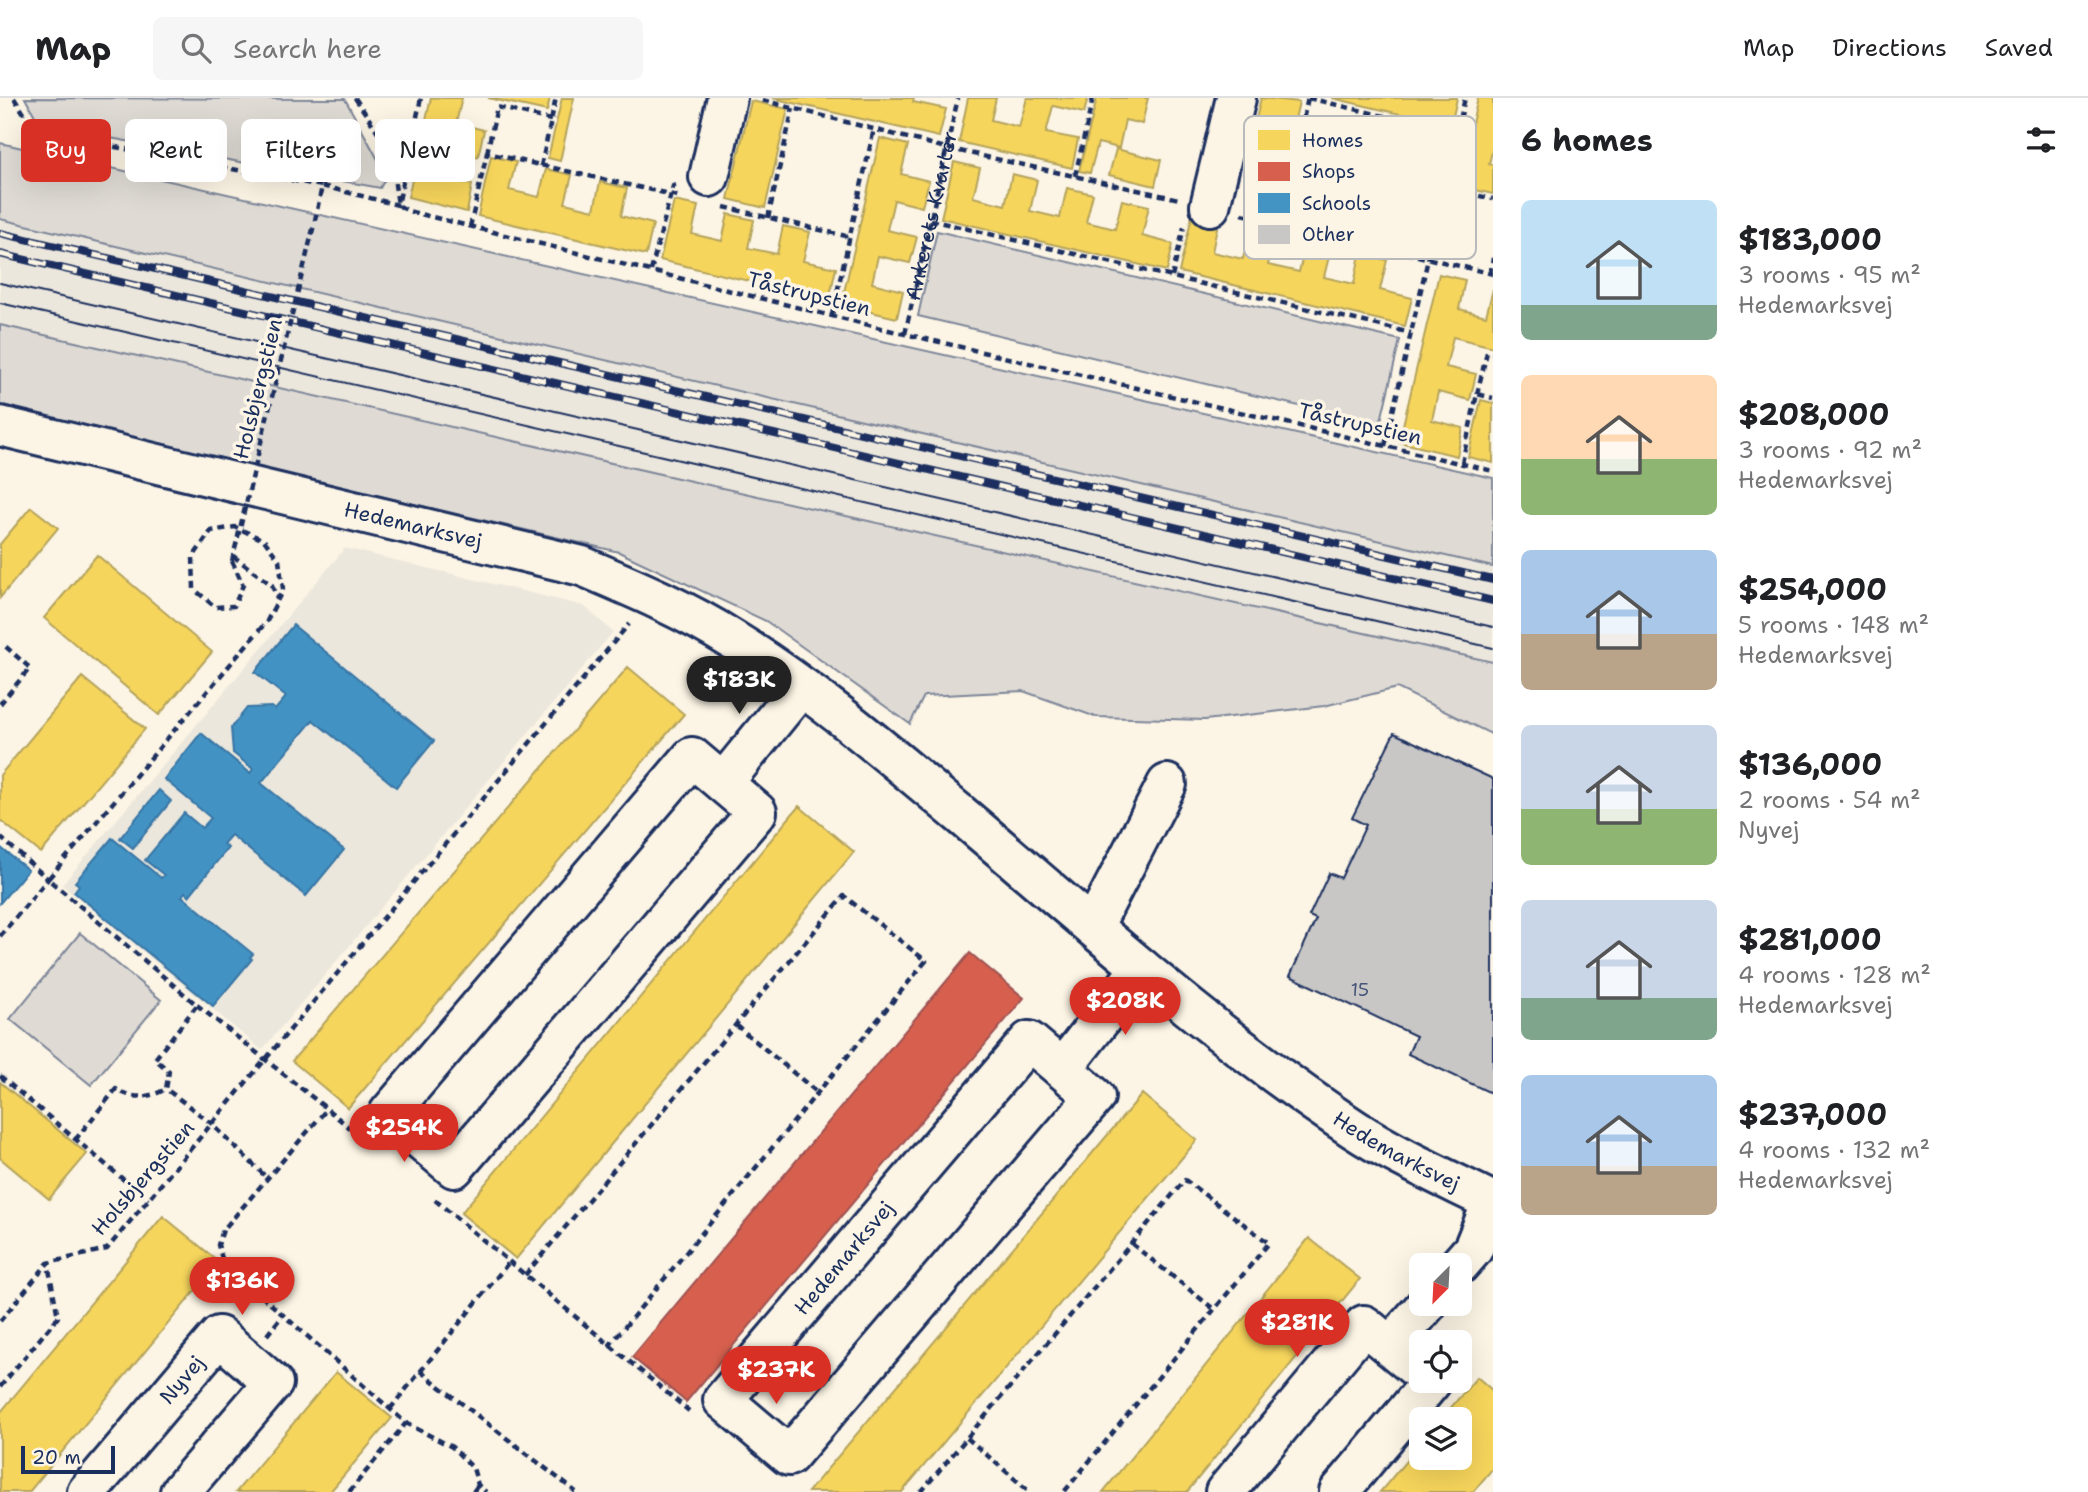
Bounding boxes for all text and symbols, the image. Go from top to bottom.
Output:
search box [153,17,643,80]
text: Map [35,26,111,71]
icon: search [177,29,215,67]
text: Search here [233,31,382,66]
text: Map [1743,32,1794,64]
text: Directions [1832,32,1947,64]
text: Saved [1985,32,2053,64]
legend [1244,116,1476,259]
chip: Buy [21,119,111,182]
chip: Rent [125,119,227,182]
chip: Filters [241,119,361,182]
chip: New [375,119,475,182]
text: 6 homes [1521,120,1653,161]
icon: filters [2022,121,2060,159]
text: Homes [1302,128,1363,153]
street label: Ankerets Kvarter [899,129,964,303]
text: Shops [1302,159,1356,184]
text: Schools [1302,191,1371,216]
text: $183,000 [1738,219,1882,260]
text: Other [1302,222,1355,247]
icon: home [1577,228,1661,312]
text: 3 rooms · 95 m² [1738,260,1921,290]
street label: Tåstrupstien [745,265,874,323]
text: Hedemarksvej [1738,290,1893,320]
street label: Holsbjergstien [227,316,289,462]
text: $208,000 [1738,394,1890,435]
street label: Tåstrupstien [1296,396,1425,452]
icon: home [1577,403,1661,487]
text: 3 rooms · 92 m² [1738,435,1922,465]
text: Hedemarksvej [1738,465,1893,495]
street label: Hedemarksvej [341,495,485,556]
text: $254,000 [1738,569,1887,610]
icon: home [1577,578,1661,662]
text: 5 rooms · 148 m² [1738,610,1929,640]
text: Hedemarksvej [1738,640,1893,670]
pin: $183K [690,656,788,716]
text: $183K [703,664,775,694]
text: $136,000 [1738,744,1882,785]
icon: home [1577,753,1661,837]
text: 2 rooms · 54 m² [1738,785,1921,815]
text: Nyvej [1738,815,1799,845]
text: $281,000 [1738,919,1882,960]
icon: home [1577,928,1661,1012]
text: 4 rooms · 128 m² [1738,960,1931,990]
pin: $208K [1076,978,1174,1037]
house number: 15 [1351,978,1369,1002]
text: $208K [1086,985,1164,1015]
text: Hedemarksvej [1738,990,1893,1020]
text: $237,000 [1738,1094,1887,1135]
icon: home [1577,1103,1661,1187]
pin: $254K [355,1104,453,1164]
street label: Hedemarksvej [1327,1105,1465,1198]
text: $254K [365,1112,443,1142]
street label: Holsbjergstien [85,1114,201,1242]
text: 4 rooms · 132 m² [1738,1135,1930,1165]
text: Hedemarksvej [1738,1165,1893,1195]
street label: Hedemarksvej [788,1195,900,1321]
north arrow [1409,1253,1472,1316]
map controls [1409,1253,1472,1470]
pin: $136K [193,1258,291,1317]
text: $136K [206,1265,278,1295]
pin: $281K [1248,1300,1346,1359]
text: $281K [1261,1307,1333,1337]
button: locate [1409,1330,1472,1393]
pin: $237K [727,1346,825,1406]
street label: Nyvej [153,1349,211,1410]
text: $237K [737,1354,815,1384]
button: layers [1409,1407,1472,1470]
scale bar [21,1443,116,1475]
text: 20 m [32,1445,81,1470]

